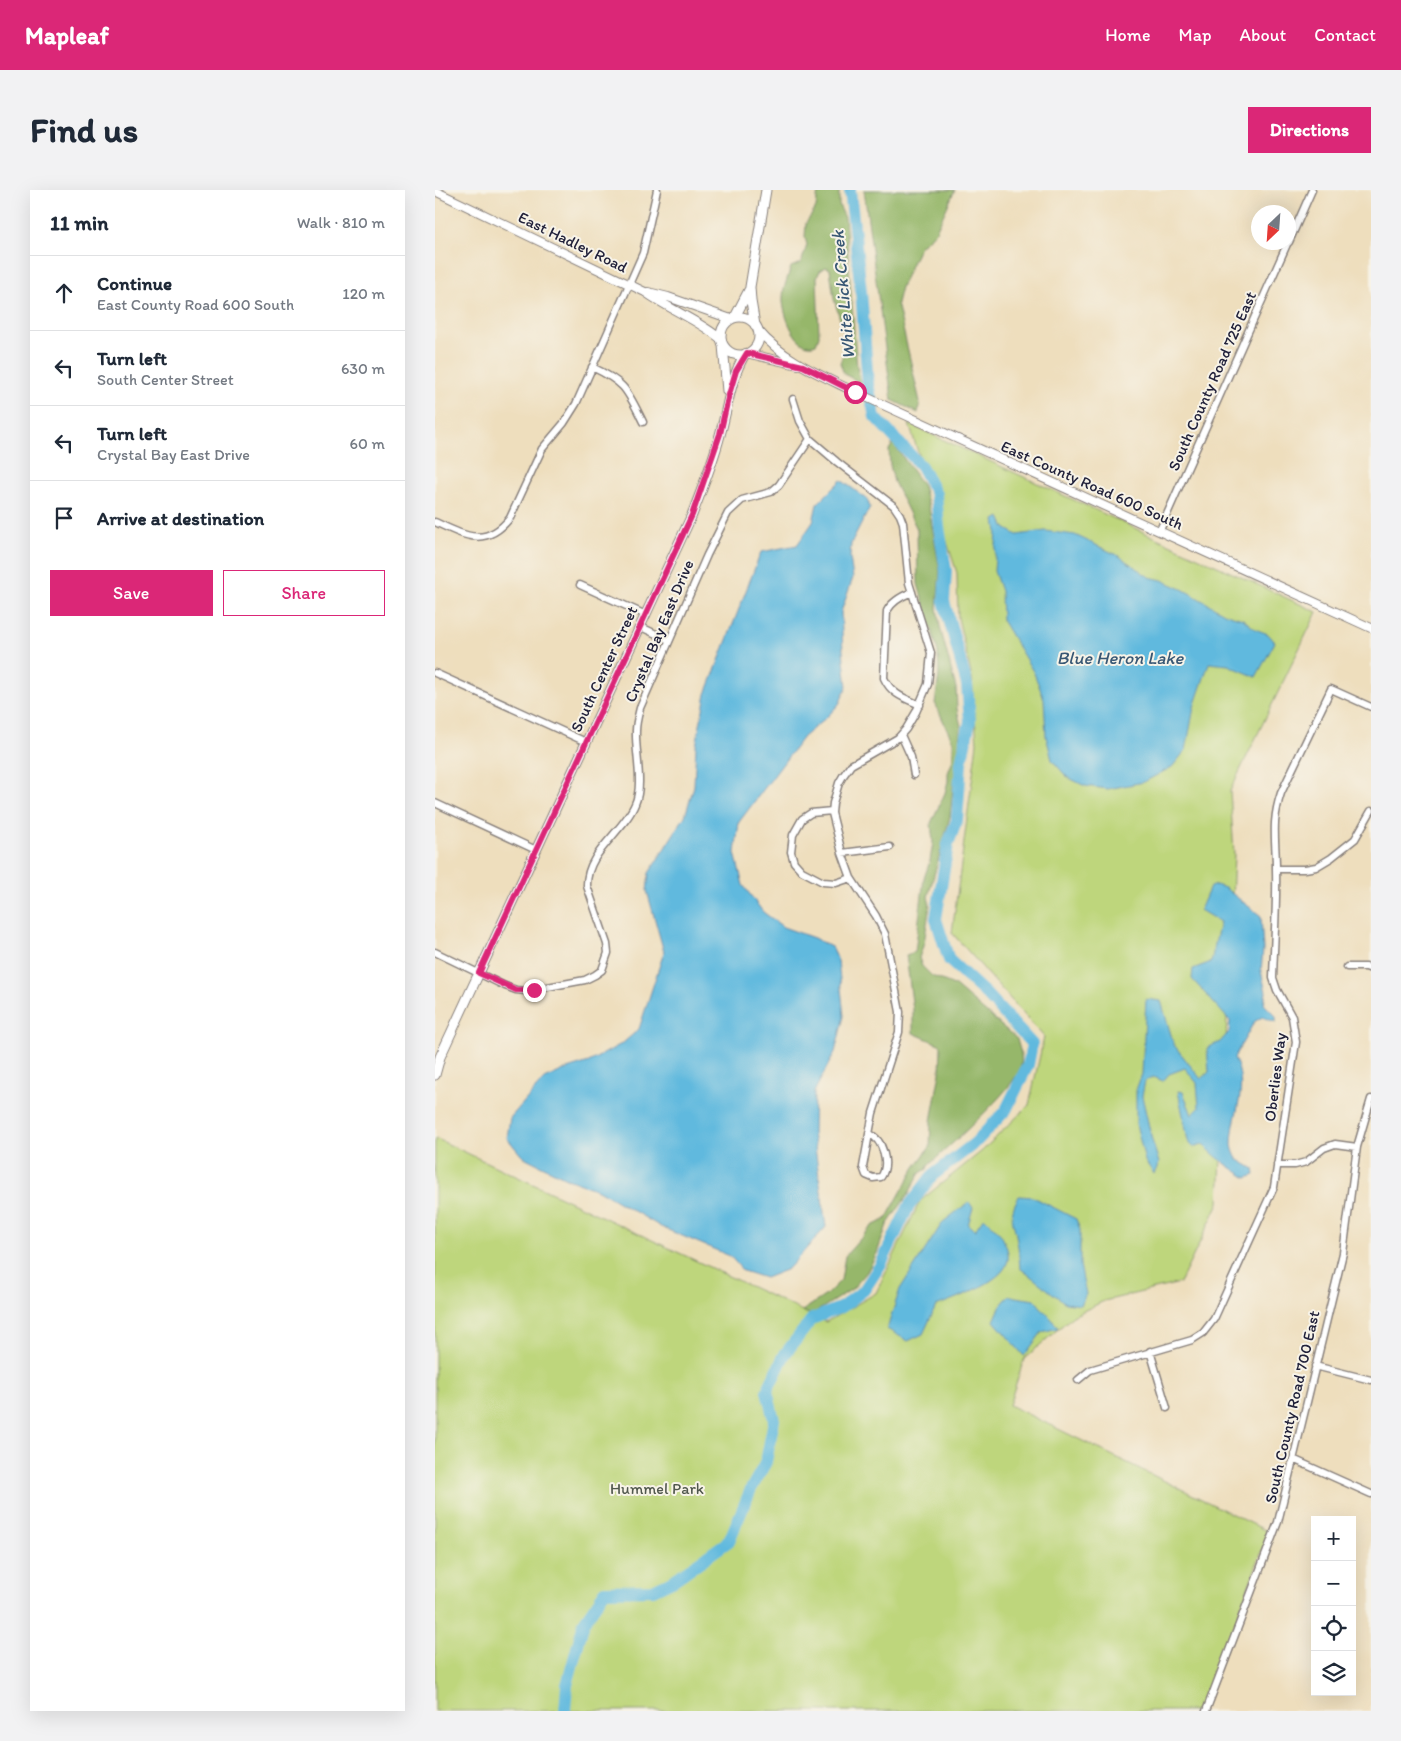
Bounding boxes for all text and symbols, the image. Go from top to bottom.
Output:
text: Mapleaf [25,21,109,50]
text: Home [1105,24,1151,46]
text: Map [1179,24,1212,46]
text: About [1240,24,1286,46]
text: Contact [1314,24,1376,46]
button: Directions [1248,107,1371,153]
text: Find us [30,109,138,151]
north arrow [1251,205,1296,250]
street label: East Hadley Road [515,207,631,277]
text: 11 min [50,210,108,235]
text: Walk · 810 m [297,213,385,232]
water label: White Lick Creek [826,228,860,360]
text: Continue [97,272,172,295]
icon: ahead [50,279,78,307]
text: 120 m [342,284,385,303]
street label: South County Road 725 East [1164,288,1260,474]
text: East County Road 600 South [97,295,294,314]
text: Turn left [97,347,167,370]
icon: left [50,354,78,382]
text: 630 m [341,359,385,378]
text: South Center Street [97,370,234,389]
route start [844,381,867,404]
text: Turn left [97,422,167,445]
icon: left [50,429,78,457]
text: 60 m [350,434,385,453]
street label: East County Road 600 South [998,436,1186,534]
text: Crystal Bay East Drive [97,445,250,464]
icon: arrive [50,504,78,532]
text: Arrive at destination [97,507,264,530]
street label: Crystal Bay East Drive [620,557,698,705]
button: Save [50,570,213,616]
button: Share [223,570,385,616]
street label: South Center Street [566,603,642,735]
water label: Blue Heron Lake [1057,647,1185,669]
route end [523,979,546,1002]
street label: Oberlies Way [1260,1031,1290,1123]
street label: South County Road 700 East [1261,1309,1323,1505]
park label: Hummel Park [610,1479,704,1498]
map controls [1311,1516,1356,1696]
button: + [1311,1516,1356,1561]
button: − [1311,1561,1356,1606]
button: locate [1311,1606,1356,1651]
button: layers [1311,1651,1356,1696]

